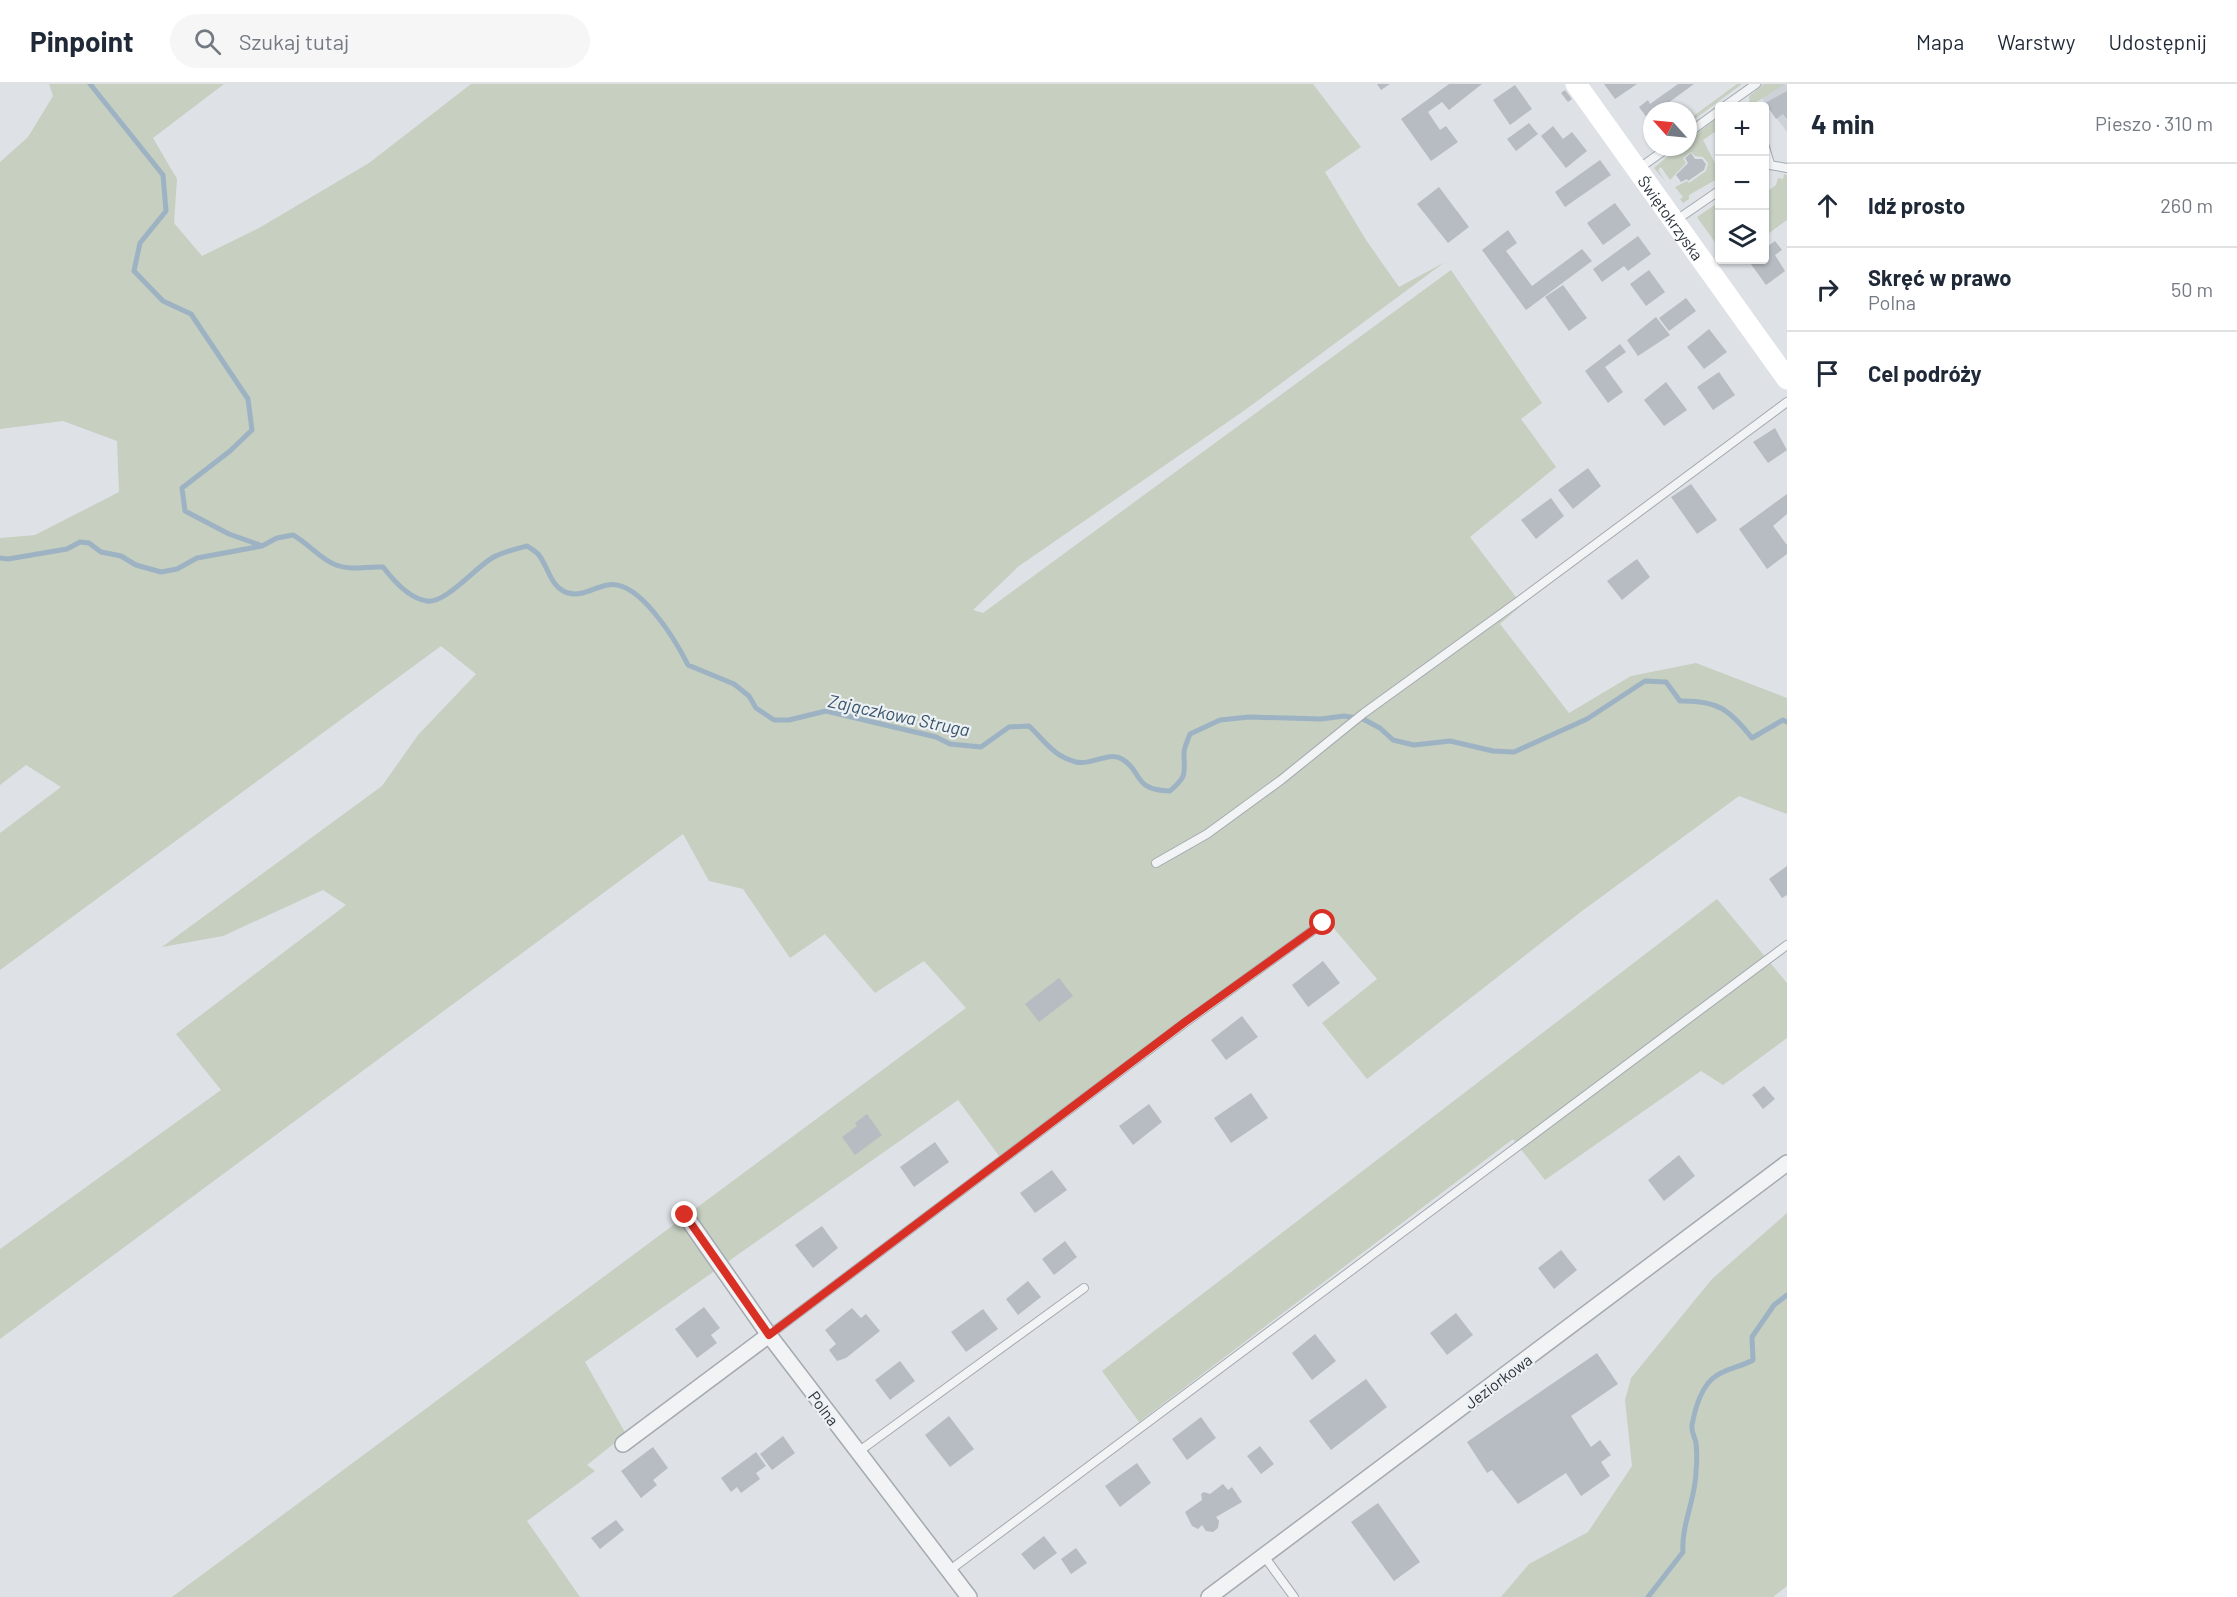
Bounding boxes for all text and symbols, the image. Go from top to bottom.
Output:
search box [170,14,590,68]
text: Pinpoint [30,24,134,58]
icon: search [191,25,224,58]
text: Szukaj tutaj [239,28,349,54]
text: Mapa [1916,29,1964,54]
text: Warstwy [1997,29,2075,54]
text: Udostępnij [2108,29,2207,54]
north arrow [1643,102,1697,156]
map controls [1715,102,1769,264]
button: + [1715,102,1769,156]
text: 4 min [1811,108,1875,139]
text: Pieszo · 310 m [2095,111,2213,135]
button: − [1715,156,1769,210]
street label: Świętokrzyska [1635,171,1708,263]
icon: ahead [1811,189,1844,222]
text: Idź prosto [1868,192,1965,218]
text: 260 m [2160,193,2213,217]
button: layers [1715,210,1769,264]
text: Skręć w prawo [1868,264,2012,290]
icon: right [1811,273,1844,306]
text: 50 m [2171,277,2213,301]
text: Polna [1868,290,1916,314]
icon: arrive [1811,357,1844,390]
text: Cel podróży [1868,360,1982,386]
water label: Zajączkowa Struga [826,689,972,741]
route start [1309,909,1335,935]
route end [671,1201,697,1227]
street label: Jeziorkowa [1461,1350,1535,1412]
street label: Polna [805,1387,843,1429]

